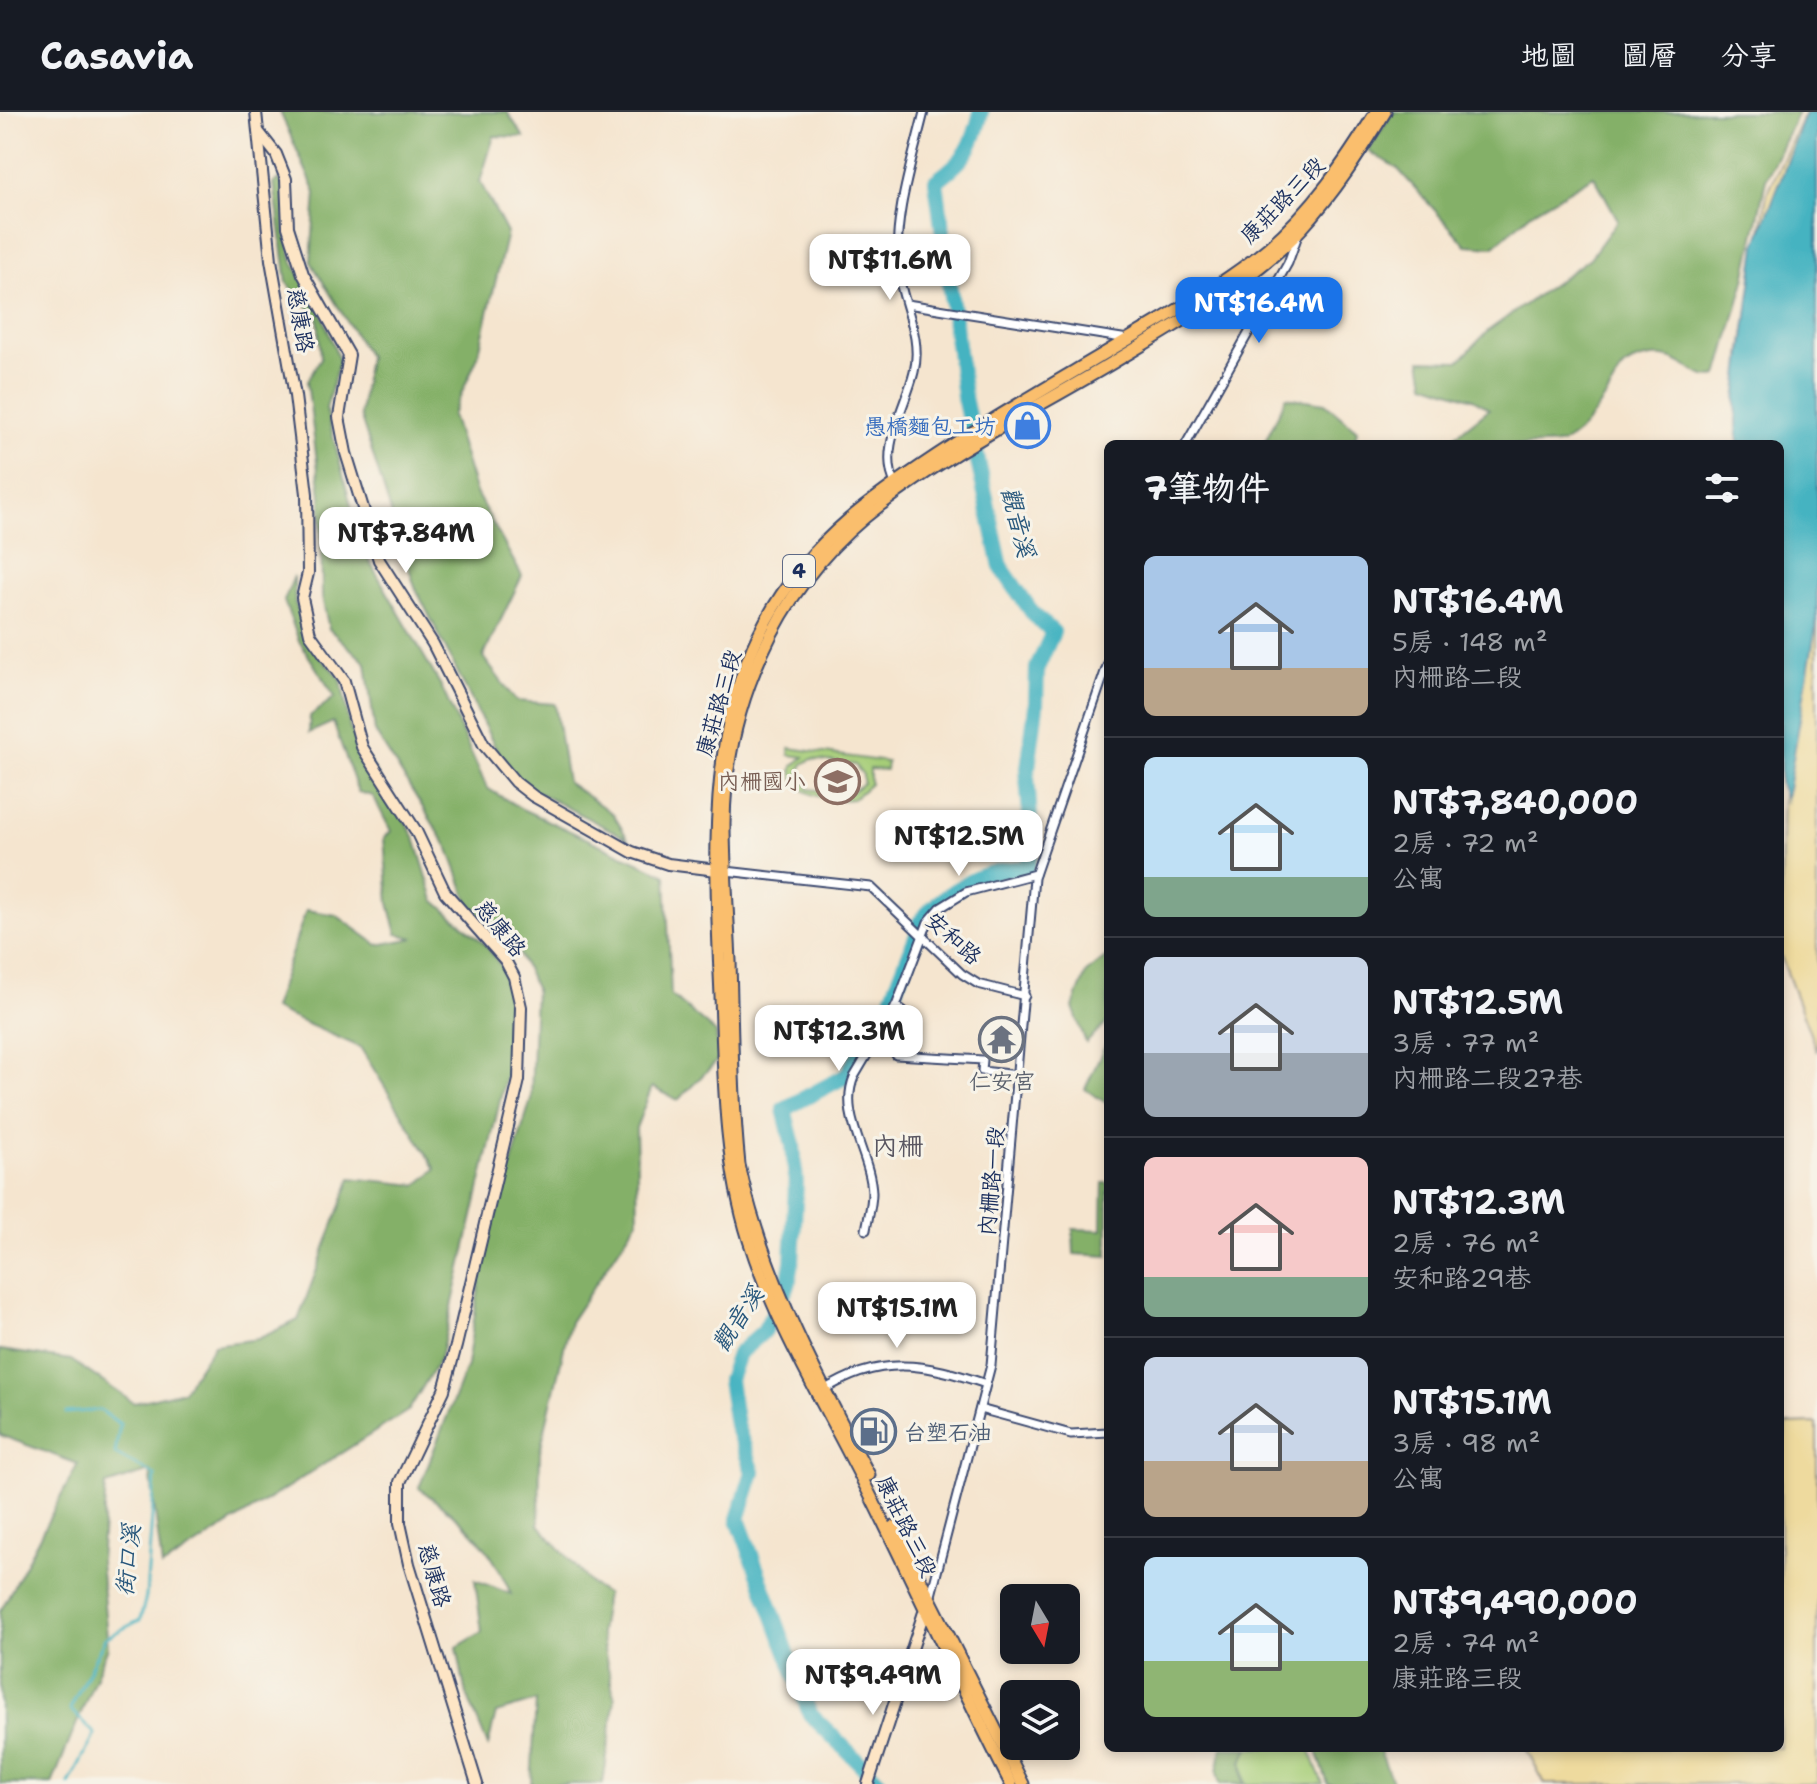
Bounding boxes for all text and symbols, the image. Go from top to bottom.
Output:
text: Casavia [40,30,193,81]
text: 地圖 [1521,36,1577,74]
text: 圖層 [1621,36,1677,74]
text: 分享 [1721,36,1777,74]
street label: 康莊路三段 [1234,151,1331,250]
pin: NT$11.6M [807,234,973,302]
text: NT$11.6M [827,242,953,277]
pin: NT$16.4M [1176,277,1342,345]
street label: 慈康路 [280,285,321,355]
text: NT$16.4M [1193,285,1325,320]
shop icon: 愚橋麵包工坊 [1003,402,1051,450]
place label: 愚橋麵包工坊 [864,412,996,441]
text: 7筆物件 [1144,465,1270,511]
icon: filters [1700,466,1744,510]
water label: 觀音溪 [994,483,1043,563]
pin: NT$7.84M [323,507,489,575]
text: NT$7.84M [337,515,475,550]
road number: 4 [783,555,815,587]
text: NT$16.4M [1392,578,1563,624]
icon: home [1208,588,1304,684]
text: 5房 · 148 m² [1392,624,1548,659]
street label: 康莊路三段 [689,646,748,760]
text: 內柵路二段 [1392,659,1522,694]
school or university icon: 內柵國小 [813,757,861,805]
place label: 內柵國小 [718,767,806,796]
text: NT$7,840,000 [1392,779,1638,825]
icon: home [1208,789,1304,885]
pin: NT$12.5M [876,810,1042,878]
text: NT$12.5M [894,818,1024,853]
text: 2房 · 72 m² [1392,825,1539,860]
text: 公寓 [1392,860,1444,895]
street label: 慈康路 [469,894,533,963]
street label: 安和路 [919,906,988,971]
text: NT$12.5M [1392,979,1563,1025]
icon: home [1208,989,1304,1085]
pin: NT$12.3M [756,1005,922,1073]
text: NT$12.3M [773,1013,905,1048]
temple icon: 仁安宮 [978,1016,1026,1064]
text: 3房 · 77 m² [1392,1025,1539,1060]
text: 內柵路二段27巷 [1392,1060,1583,1095]
place label: 仁安宮 [969,1067,1035,1096]
street label: 內柵路一段 [972,1125,1011,1237]
district label: 內柵 [872,1128,924,1163]
text: NT$12.3M [1392,1179,1565,1225]
icon: home [1208,1189,1304,1285]
text: 2房 · 76 m² [1392,1225,1540,1260]
text: 安和路29巷 [1392,1260,1531,1295]
water label: 觀音溪 [705,1278,772,1358]
pin: NT$15.1M [814,1282,980,1350]
text: NT$15.1M [836,1290,958,1325]
text: NT$15.1M [1392,1379,1552,1425]
icon: home [1208,1389,1304,1485]
fuel station icon: 台塑石油 [849,1408,897,1456]
place label: 台塑石油 [904,1418,992,1447]
text: 3房 · 98 m² [1392,1425,1540,1460]
text: 公寓 [1392,1460,1444,1495]
street label: 康莊路三段 [869,1470,944,1582]
water label: 街口溪 [108,1521,148,1597]
street label: 慈康路 [411,1539,458,1611]
text: NT$9,490,000 [1392,1579,1638,1625]
north arrow [1000,1584,1080,1664]
map controls [1000,1584,1080,1760]
icon: home [1208,1589,1304,1685]
text: 2房 · 74 m² [1392,1625,1540,1660]
pin: NT$9.49M [790,1649,956,1717]
text: NT$9.49M [804,1657,942,1692]
text: 康莊路三段 [1392,1660,1522,1695]
button: layers [1000,1680,1080,1760]

